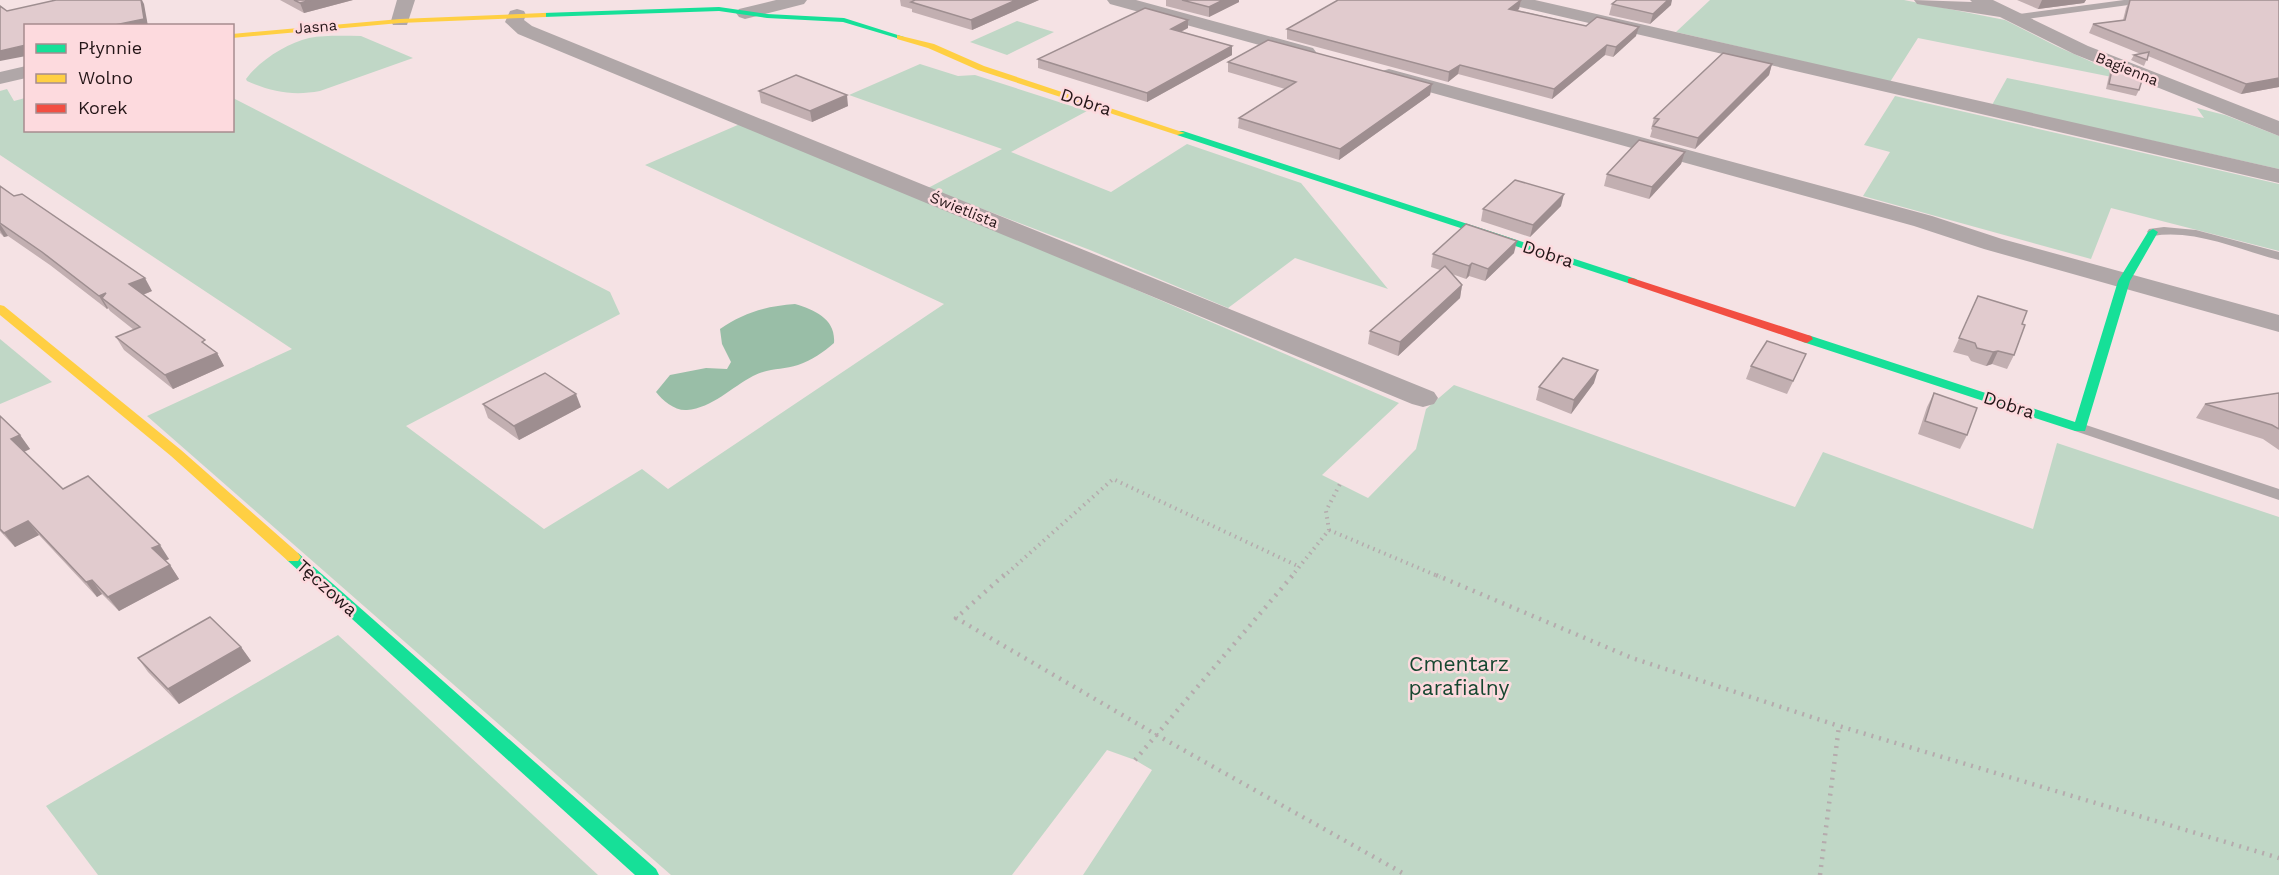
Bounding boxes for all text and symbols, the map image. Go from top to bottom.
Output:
street label: Jasna [294,16,338,38]
legend [24,24,234,132]
text: Płynnie [78,37,142,58]
street label: Bagienna [2093,48,2161,90]
text: Wolno [78,67,133,88]
street label: Dobra [1058,83,1114,120]
text: Korek [78,97,128,118]
street label: Świetlista [927,187,1002,232]
street label: Dobra [1520,235,1576,272]
street label: Dobra [1981,386,2037,423]
street label: Tęczowa [293,555,362,620]
park label: Cmentarz parafialny [1409,651,1510,700]

